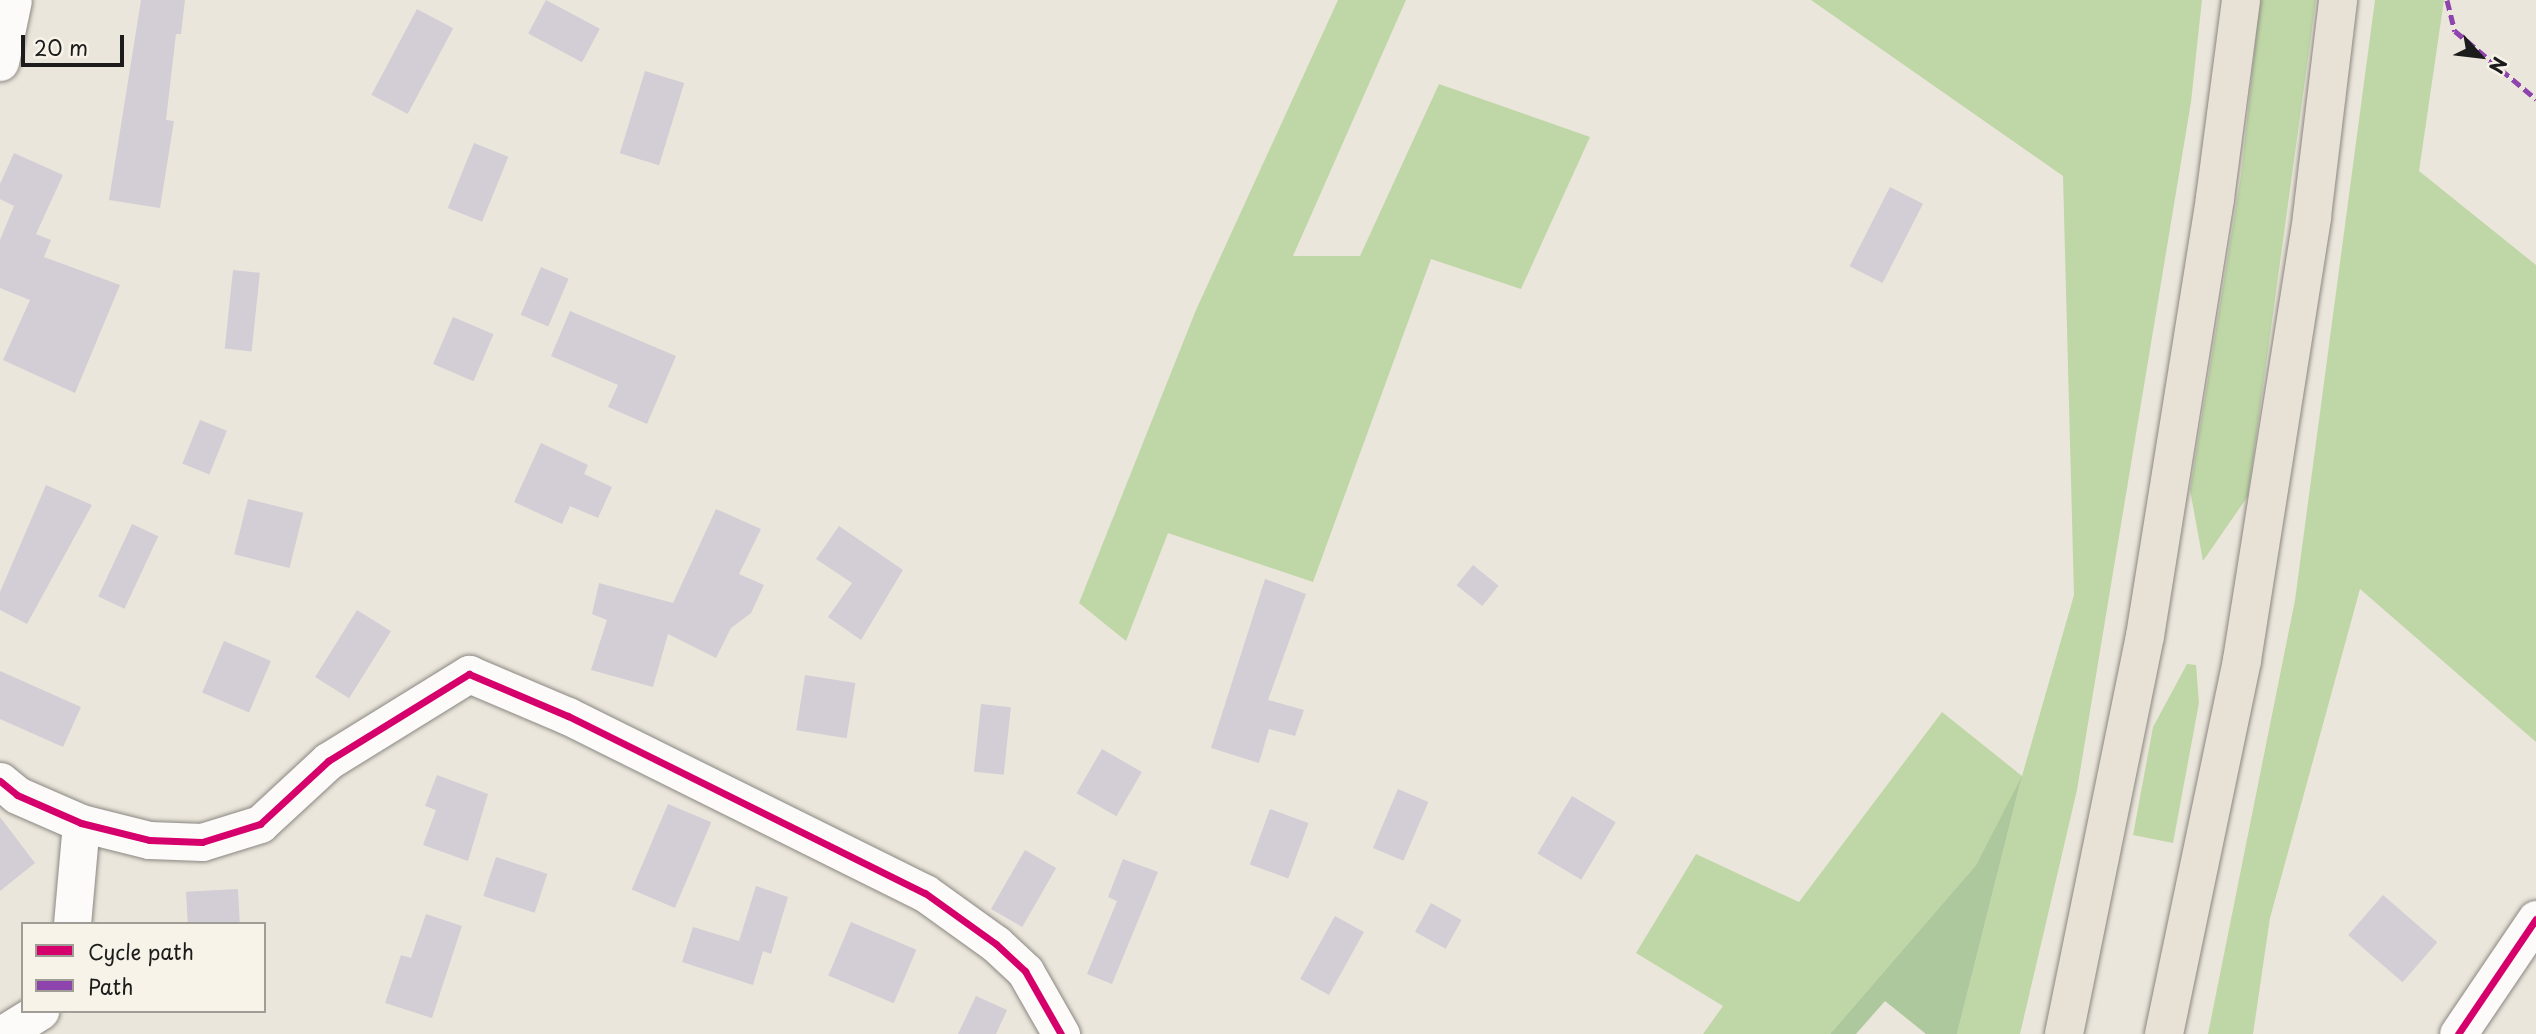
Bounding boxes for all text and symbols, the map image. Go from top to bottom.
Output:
scale bar [24,21,128,65]
north arrow [2445,21,2515,91]
text: 20 m [34,31,88,63]
text: N [2483,52,2515,79]
legend [21,922,266,1013]
text: Cycle path [88,935,194,967]
text: Path [88,970,133,1002]

